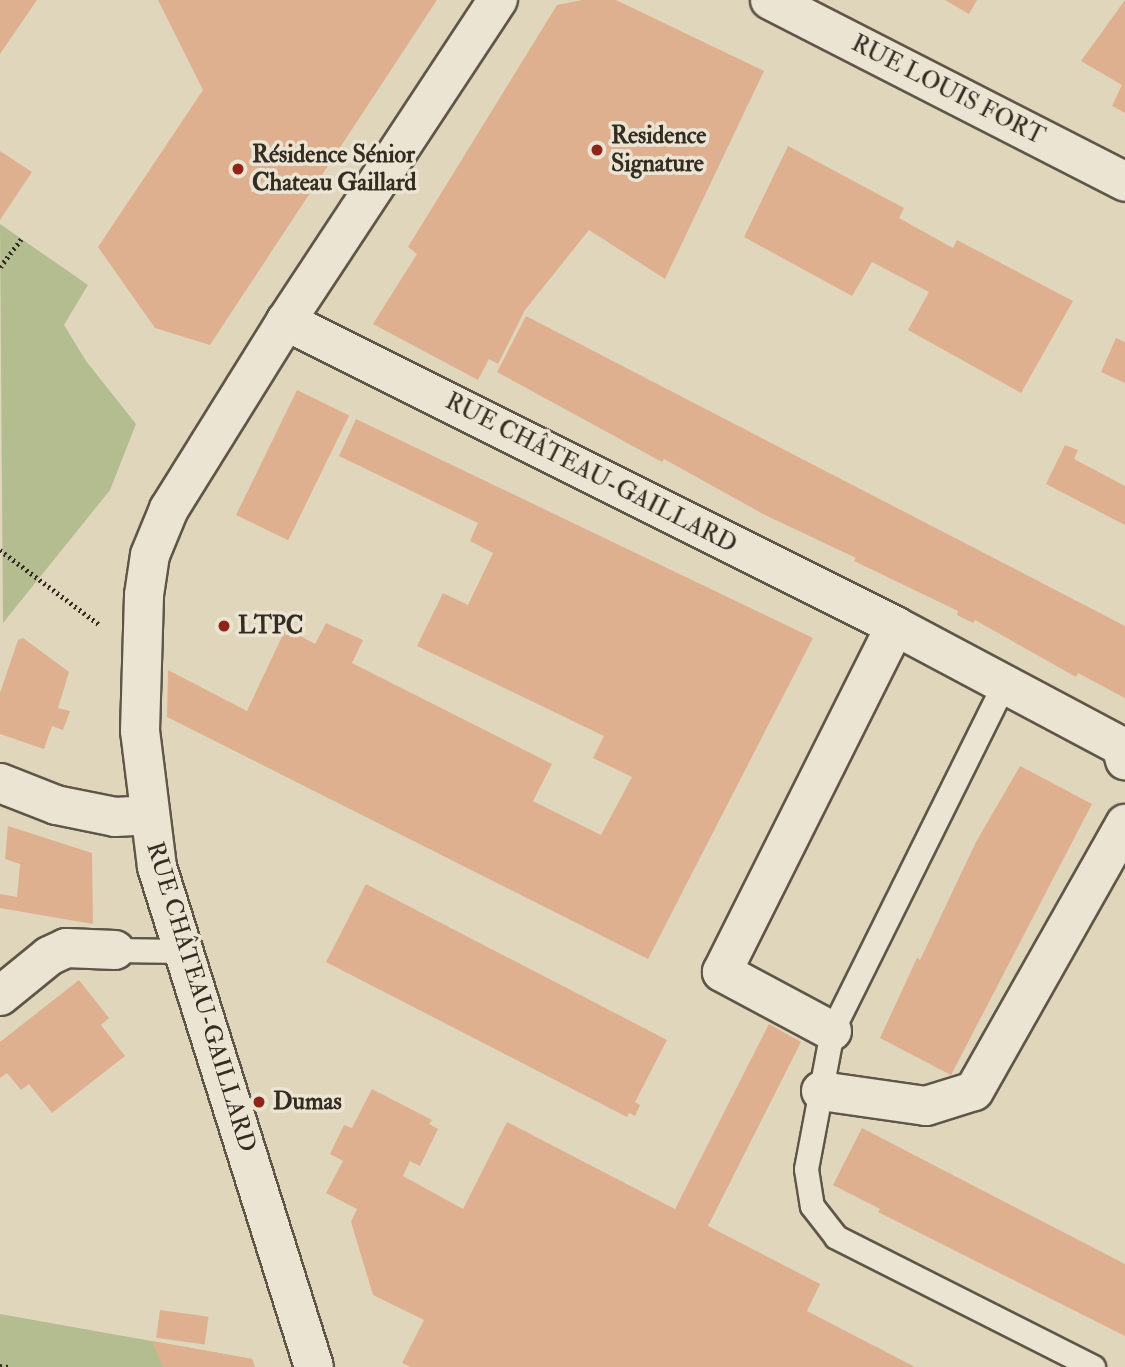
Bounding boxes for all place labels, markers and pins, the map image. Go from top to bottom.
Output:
place label: Residence Signature [611,122,706,178]
place label: Résidence Sénior Chateau Gaillard [252,141,416,197]
marker: Residence Signature [589,142,605,158]
marker: Résidence Sénior Chateau Gaillard [230,161,246,177]
place label: LTPC [238,612,303,640]
marker: LTPC [216,618,232,634]
place label: Dumas [273,1088,342,1116]
marker: Dumas [251,1094,267,1110]

